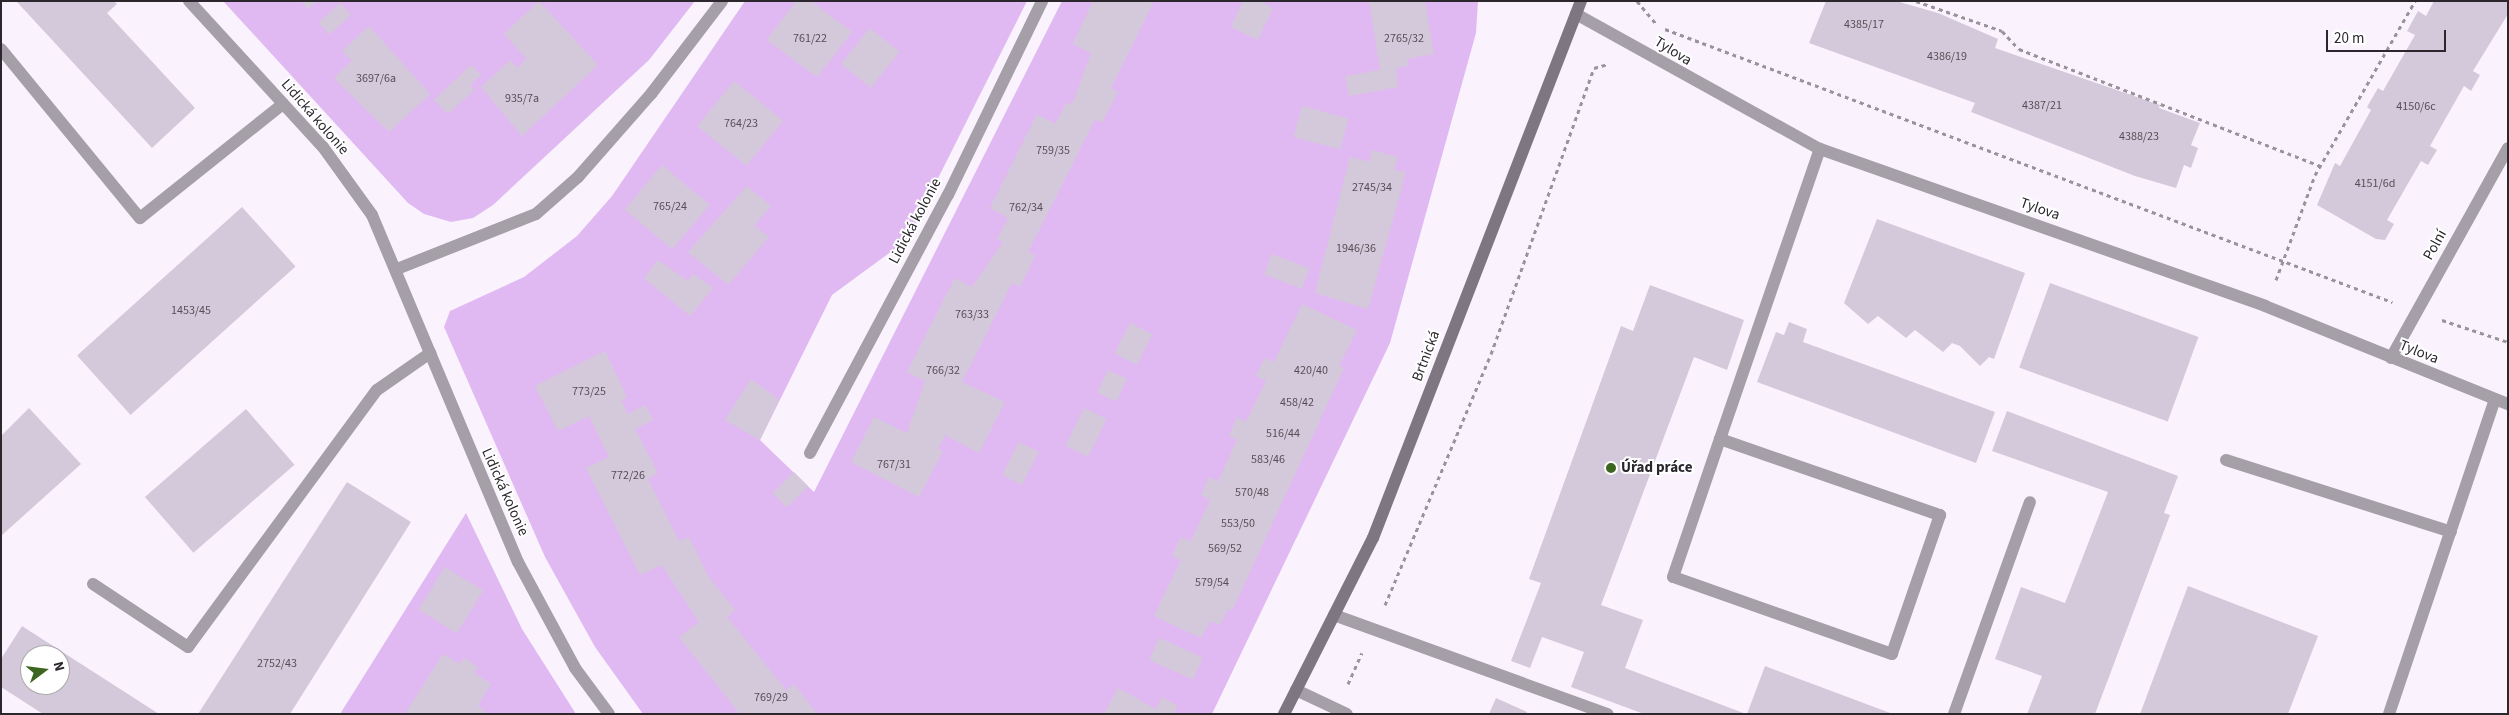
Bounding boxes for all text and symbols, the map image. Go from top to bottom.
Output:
house number: 4385/17 [1844,18,1884,32]
scale bar [2329,20,2449,52]
text: 20 m [2334,28,2364,49]
house number: 761/22 [793,32,827,46]
house number: 2765/32 [1384,32,1424,46]
street label: Tylova [1651,33,1695,69]
house number: 4386/19 [1927,50,1967,64]
house number: 3697/6a [356,72,396,86]
street label: Lidická kolonie [277,76,353,158]
house number: 935/7a [505,92,539,106]
house number: 4387/21 [2022,99,2062,113]
house number: 4150/6c [2396,100,2436,114]
house number: 764/23 [724,117,758,131]
house number: 4388/23 [2119,130,2159,144]
house number: 759/35 [1036,144,1070,158]
street label: Lidická kolonie [885,175,945,267]
house number: 4151/6d [2355,177,2395,191]
house number: 2745/34 [1352,181,1392,195]
street label: Tylova [2018,194,2062,224]
house number: 765/24 [653,200,687,214]
house number: 762/34 [1009,201,1043,215]
street label: Polní [2419,227,2451,263]
house number: 1946/36 [1336,242,1376,256]
house number: 1453/45 [171,304,211,318]
house number: 763/33 [955,308,989,322]
street label: Brtnická [1408,328,1444,384]
street label: Tylova [2397,336,2441,368]
house number: 766/32 [926,364,960,378]
house number: 420/40 [1294,364,1328,378]
house number: 773/25 [572,385,606,399]
house number: 458/42 [1280,396,1314,410]
house number: 516/44 [1266,427,1300,441]
street label: Lidická kolonie [478,445,532,539]
house number: 583/46 [1251,453,1285,467]
house number: 767/31 [877,458,911,472]
place label: Úřad práce [1621,459,1692,477]
marker: Úřad práce [1605,462,1617,474]
house number: 772/26 [611,469,645,483]
house number: 570/48 [1235,486,1269,500]
house number: 553/50 [1221,517,1255,531]
house number: 569/52 [1208,542,1242,556]
house number: 579/54 [1195,576,1229,590]
north arrow [20,645,70,695]
house number: 2752/43 [257,657,297,671]
text: N [48,659,69,673]
house number: 769/29 [754,691,788,705]

